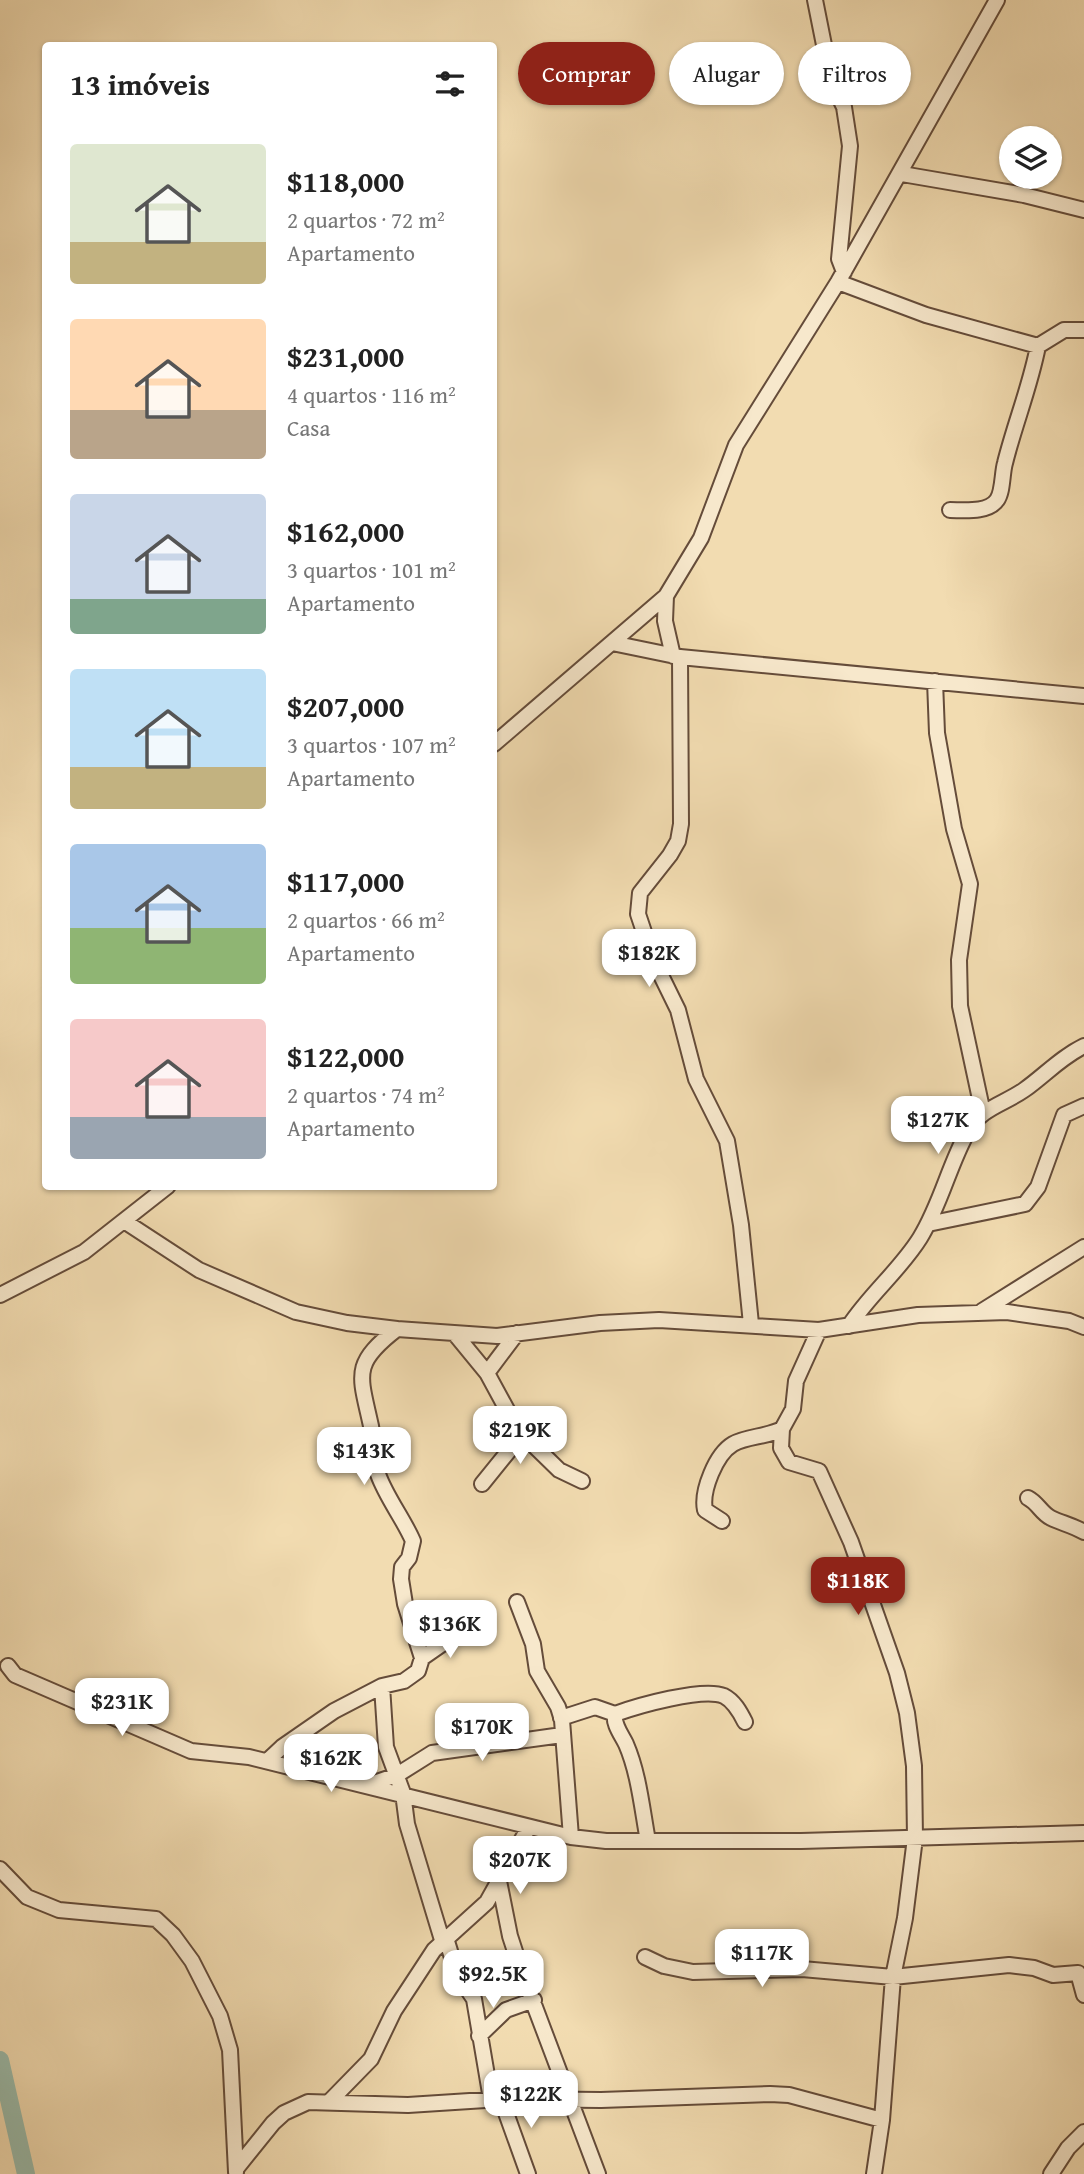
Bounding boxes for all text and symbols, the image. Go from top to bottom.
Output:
chip: Comprar [518,42,655,105]
chip: Alugar [669,42,784,105]
chip: Filtros [798,42,911,105]
text: 13 imóveis [70,62,210,106]
icon: filters [431,65,469,103]
map controls [999,126,1062,189]
button: layers [999,126,1062,189]
text: $118,000 [287,159,404,203]
icon: home [126,172,210,256]
text: 2 quartos · 72 m² [287,203,445,236]
text: Apartamento [287,236,415,269]
text: $231,000 [287,334,404,378]
icon: home [126,347,210,431]
text: 4 quartos · 116 m² [287,378,456,411]
text: Casa [287,411,330,444]
text: $162,000 [287,509,404,553]
icon: home [126,522,210,606]
text: 3 quartos · 101 m² [287,553,456,586]
text: Apartamento [287,586,415,619]
text: $207,000 [287,684,404,728]
icon: home [126,697,210,781]
text: 3 quartos · 107 m² [287,728,456,761]
text: Apartamento [287,761,415,794]
text: $117,000 [287,859,404,903]
icon: home [126,872,210,956]
text: 2 quartos · 66 m² [287,903,445,936]
pin: $182K [600,930,698,989]
text: $182K [618,935,680,968]
text: Apartamento [287,936,415,969]
text: $122,000 [287,1034,404,1078]
icon: home [126,1047,210,1131]
text: 2 quartos · 74 m² [287,1078,445,1111]
pin: $127K [889,1096,987,1156]
text: $127K [907,1102,969,1135]
text: Apartamento [287,1111,415,1144]
pin: $219K [471,1406,569,1466]
text: $219K [489,1412,551,1445]
pin: $143K [315,1428,413,1487]
text: $143K [333,1433,395,1466]
pin: $118K [809,1558,907,1617]
text: $118K [827,1563,889,1596]
pin: $136K [401,1600,499,1660]
text: $136K [419,1606,481,1639]
pin: $231K [73,1678,171,1738]
text: $231K [91,1684,153,1717]
pin: $170K [433,1704,531,1763]
text: $170K [451,1709,513,1742]
pin: $162K [282,1734,380,1794]
text: $162K [300,1740,362,1773]
pin: $207K [471,1836,569,1896]
text: $207K [489,1842,551,1875]
pin: $117K [713,1930,811,1989]
text: $117K [731,1935,793,1968]
pin: $92.5K [436,1951,550,2010]
text: $92.5K [459,1956,527,1989]
pin: $122K [482,2070,580,2130]
text: $122K [500,2076,562,2109]

